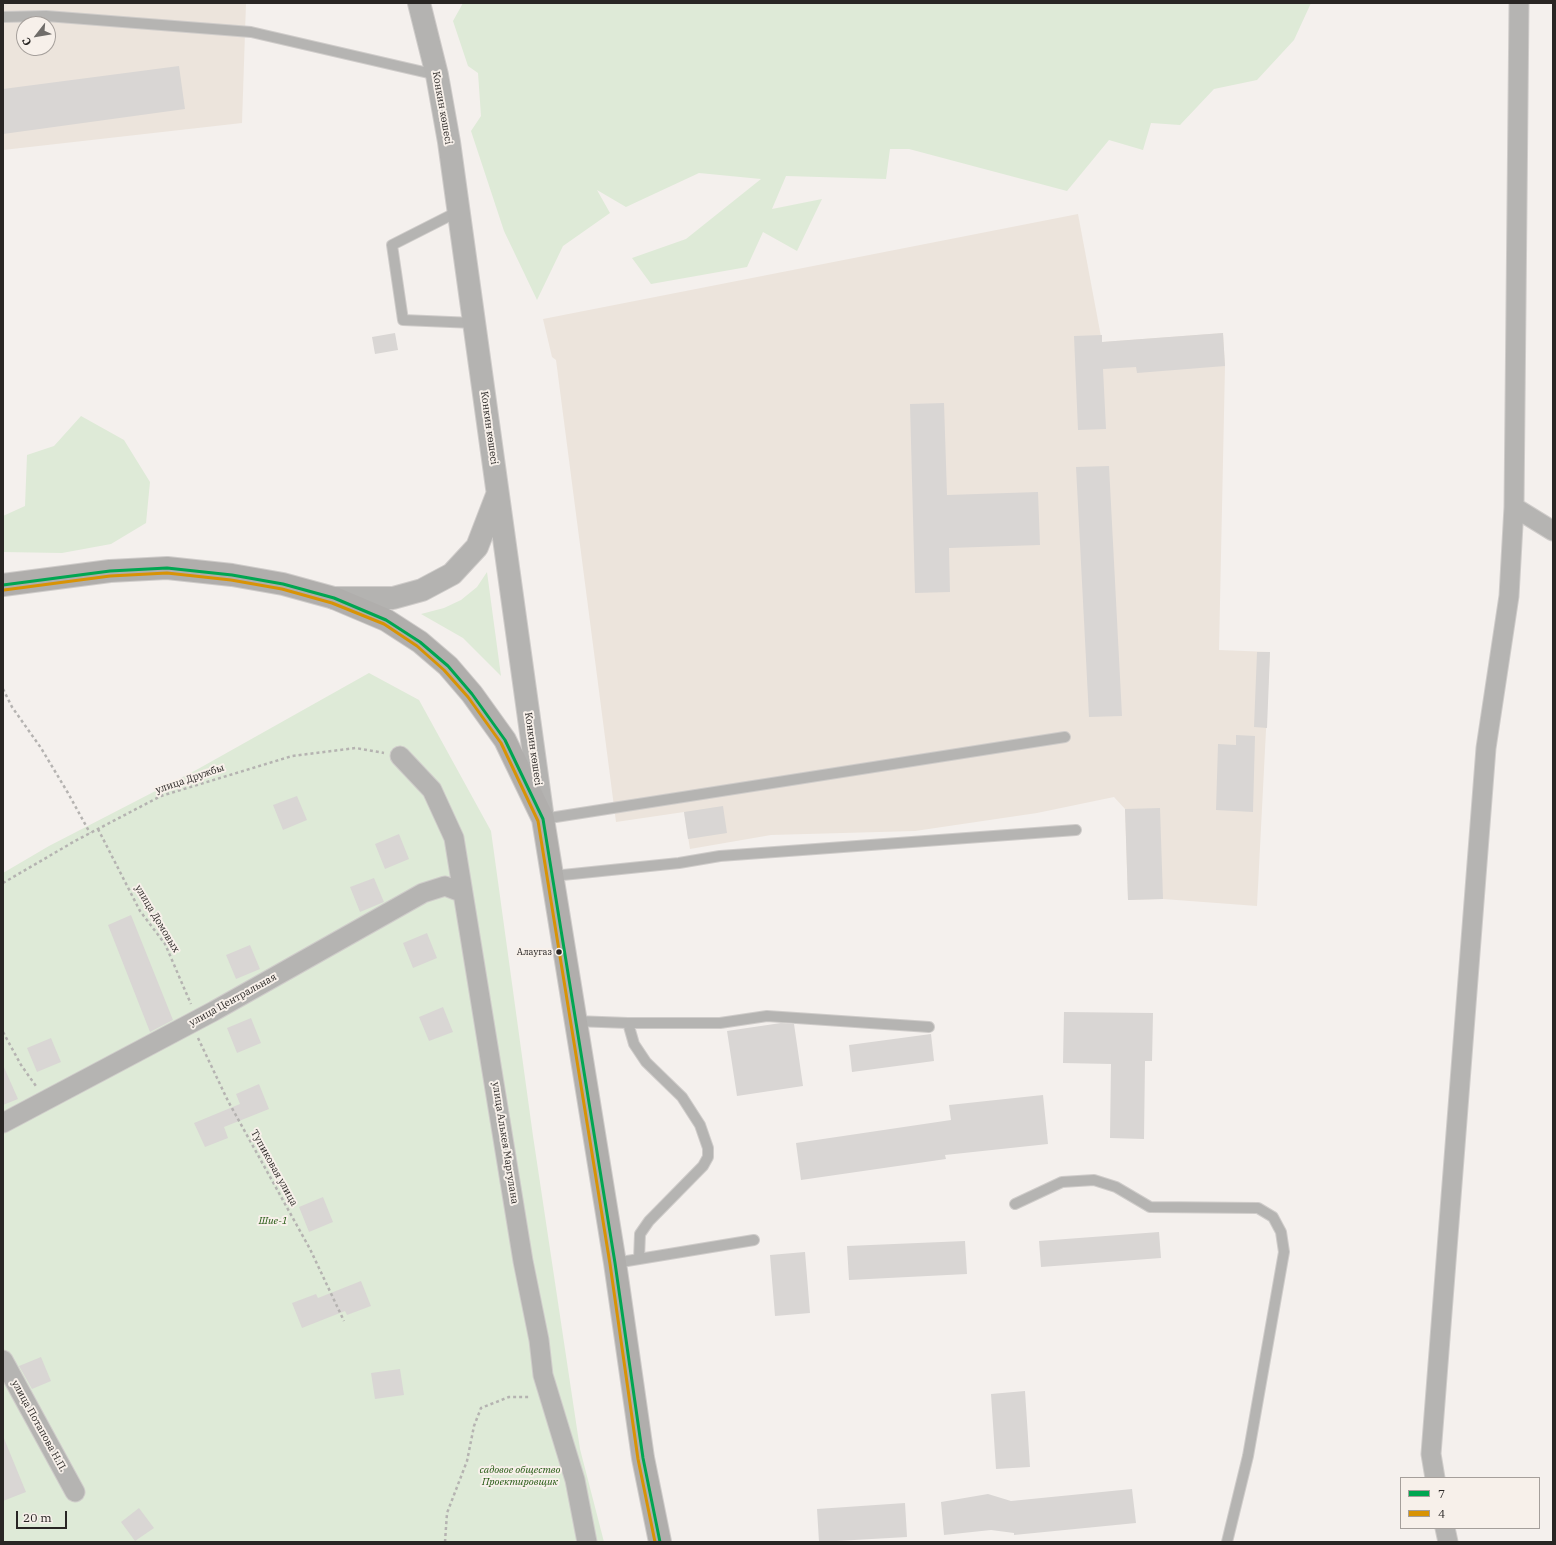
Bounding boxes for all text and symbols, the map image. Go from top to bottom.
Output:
north arrow [16,16,56,56]
text: С [19,35,34,48]
street label: Конкин көшесі [430,71,454,145]
street label: Конкин көшесі [478,391,500,465]
street label: Конкин көшесі [522,712,544,786]
street label: улица Дружбы [154,762,226,796]
street label: улица Домовых [132,883,182,955]
place label: Алаугаз [517,947,552,957]
marker: Алаугаз [554,947,564,957]
street label: улица Центральная [187,971,279,1029]
street label: улица Алькея Маргулана [489,1081,521,1205]
street label: Тупиковая улица [248,1128,300,1208]
park label: Шие-1 [259,1215,287,1227]
street label: улица Потапова Н.П. [9,1378,69,1474]
park label: садовое общество Проектировщик [480,1464,560,1488]
legend [1400,1477,1540,1529]
text: 7 [1438,1486,1445,1501]
scale bar [18,1503,69,1529]
text: 4 [1438,1506,1445,1521]
text: 20 m [23,1510,52,1525]

